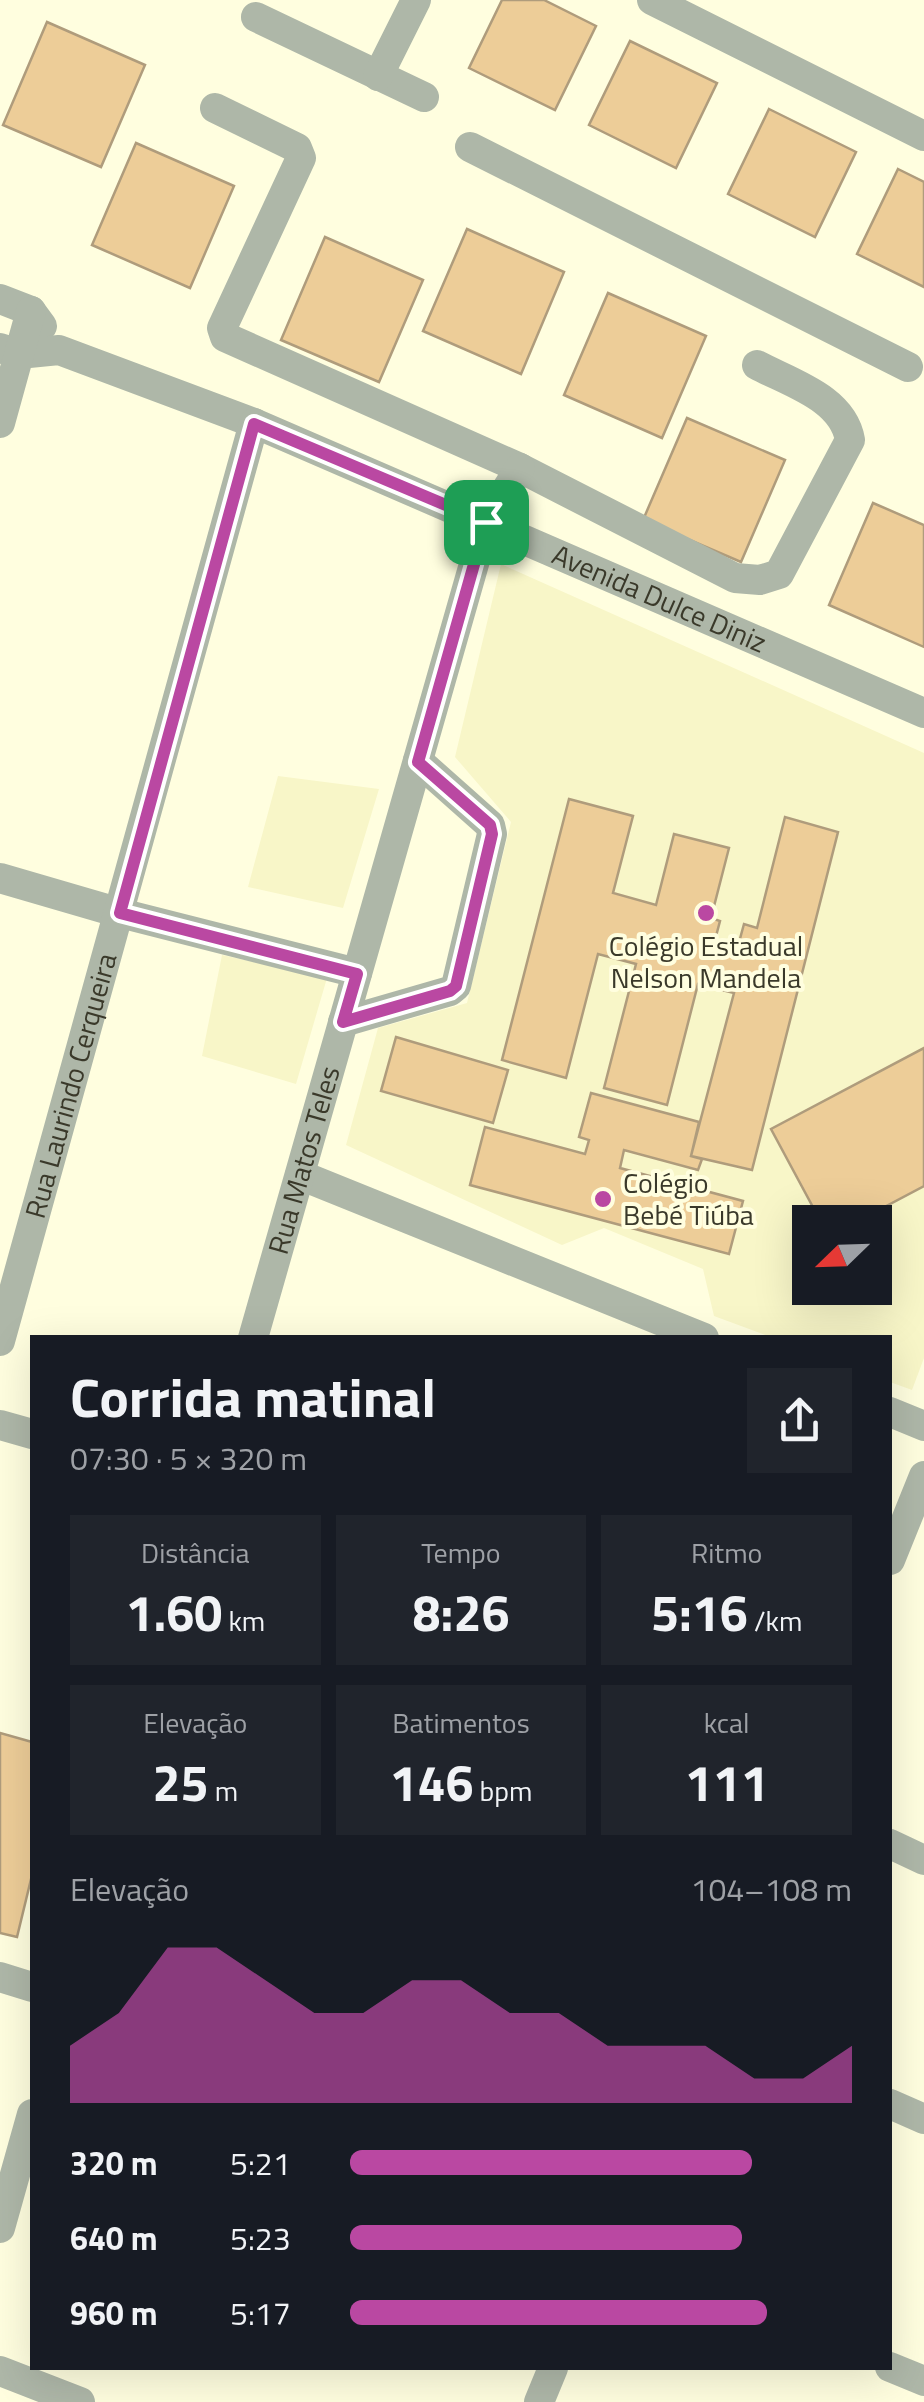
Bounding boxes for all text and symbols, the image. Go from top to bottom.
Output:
pin [444,480,529,565]
icon: arrive [459,495,514,550]
street label: Avenida Dulce Diniz [546,533,773,663]
marker: Colégio Estadual Nelson Mandela [695,902,717,924]
place label: Colégio Estadual Nelson Mandela [609,924,803,999]
street label: Rua Laurindo Cerqueira [13,948,127,1223]
street label: Rua Matos Teles [256,1061,351,1259]
place label: Colégio Bebé Tiúba [623,1161,754,1236]
marker: Colégio Bebé Tiúba [592,1188,614,1210]
north arrow [792,1205,892,1305]
map controls [792,1205,892,1305]
text: Corrida matinal [70,1355,436,1438]
button: share [747,1368,852,1473]
text: 07:30 · 5 × 320 m [70,1434,307,1482]
text: Distância [141,1531,250,1574]
text: Tempo [421,1531,501,1574]
text: Ritmo [691,1531,762,1574]
text: 1.60 [125,1574,222,1650]
text: 8:26 [413,1574,509,1650]
text: 5:16 [651,1574,748,1650]
text: km [222,1599,265,1642]
text: /km [748,1599,802,1642]
text: Elevação [143,1701,247,1744]
text: Batimentos [392,1701,530,1744]
text: kcal [704,1701,750,1744]
text: 25 [153,1744,209,1820]
text: 146 [389,1744,473,1820]
text: 111 [685,1744,769,1820]
text: m [209,1769,238,1812]
text: bpm [473,1769,533,1812]
text: Elevação [70,1865,189,1913]
text: 104–108 m [690,1865,852,1913]
text: 320 m [70,2139,158,2187]
text: 5:21 [230,2139,291,2187]
text: 640 m [70,2214,158,2262]
text: 5:23 [230,2214,291,2262]
text: 960 m [70,2289,158,2337]
text: 5:17 [230,2289,291,2337]

